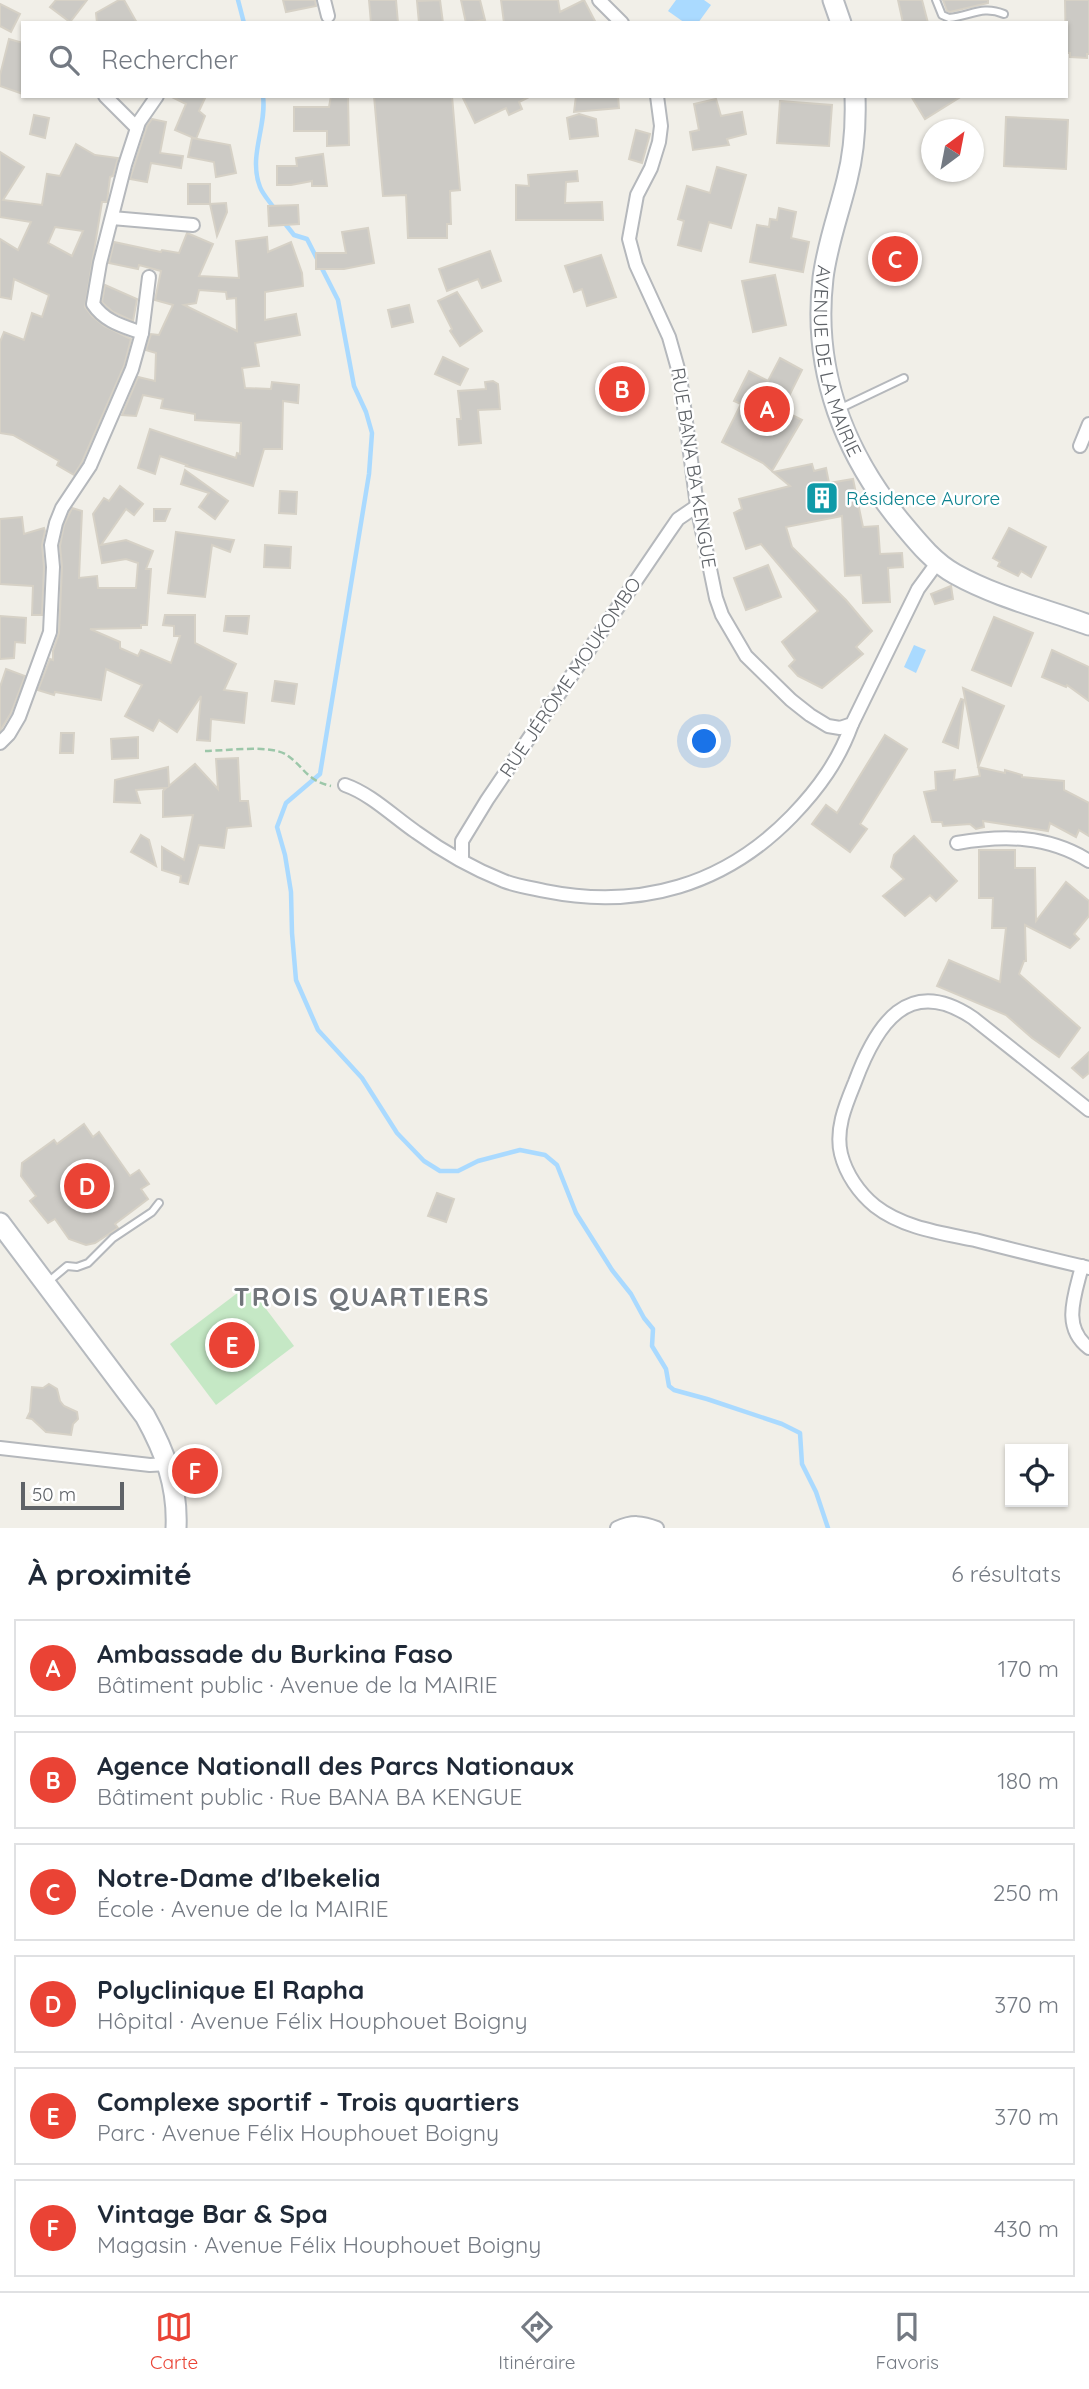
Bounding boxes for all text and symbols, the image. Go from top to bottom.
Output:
search box [21,21,1068,98]
icon: search [45,41,83,79]
text: Rechercher [101,43,238,76]
north arrow [921,119,984,182]
pin: C [872,233,918,285]
street label: AVENUE DE LA MAIRIE [809,264,867,461]
pin: B [599,363,645,415]
street label: RUE BANA BA KENGUE [666,366,722,570]
pin: A [744,383,790,435]
building icon: Résidence Aurore [803,479,841,517]
place label: Résidence Aurore [846,486,1000,510]
street label: RUE JÉRÔME MOUKOMBO [494,572,646,782]
your location [687,724,721,758]
pin: D [64,1160,110,1212]
district label: TROIS QUARTIERS [233,1280,491,1313]
pin: E [209,1319,255,1371]
map controls [1005,1444,1068,1507]
button: locate [1005,1444,1068,1507]
pin: F [172,1445,218,1497]
scale bar [21,1479,124,1511]
text: 50 m [32,1482,76,1506]
text: À proximité [28,1555,192,1593]
text: 6 résultats [951,1559,1061,1588]
text: Ambassade du Burkina Faso [97,1637,453,1670]
text: A [46,1654,60,1683]
text: 170 m [998,1654,1059,1683]
text: Bâtiment public · Avenue de la MAIRIE [97,1670,498,1699]
text: Agence Nationall des Parcs Nationaux [97,1749,574,1782]
text: B [45,1766,61,1795]
text: 180 m [997,1766,1059,1795]
text: Bâtiment public · Rue BANA BA KENGUE [97,1782,522,1811]
text: Notre-Dame d'Ibekelia [97,1861,381,1894]
text: C [46,1878,60,1907]
text: 250 m [993,1878,1059,1907]
text: École · Avenue de la MAIRIE [97,1894,389,1923]
text: Polyclinique El Rapha [97,1973,364,2006]
text: D [45,1990,61,2019]
text: 370 m [994,1990,1059,2019]
text: Hôpital · Avenue Félix Houphouet Boigny [97,2006,528,2035]
text: Complexe sportif - Trois quartiers [97,2085,519,2118]
text: E [46,2102,60,2131]
text: 370 m [994,2102,1059,2131]
text: Parc · Avenue Félix Houphouet Boigny [97,2118,499,2147]
text: Vintage Bar & Spa [97,2197,328,2230]
text: F [47,2214,59,2243]
text: 430 m [994,2214,1059,2243]
text: Magasin · Avenue Félix Houphouet Boigny [97,2230,541,2259]
tab: Carte [150,2308,198,2374]
tab: Itinéraire [498,2308,576,2374]
tab: Favoris [876,2308,939,2374]

